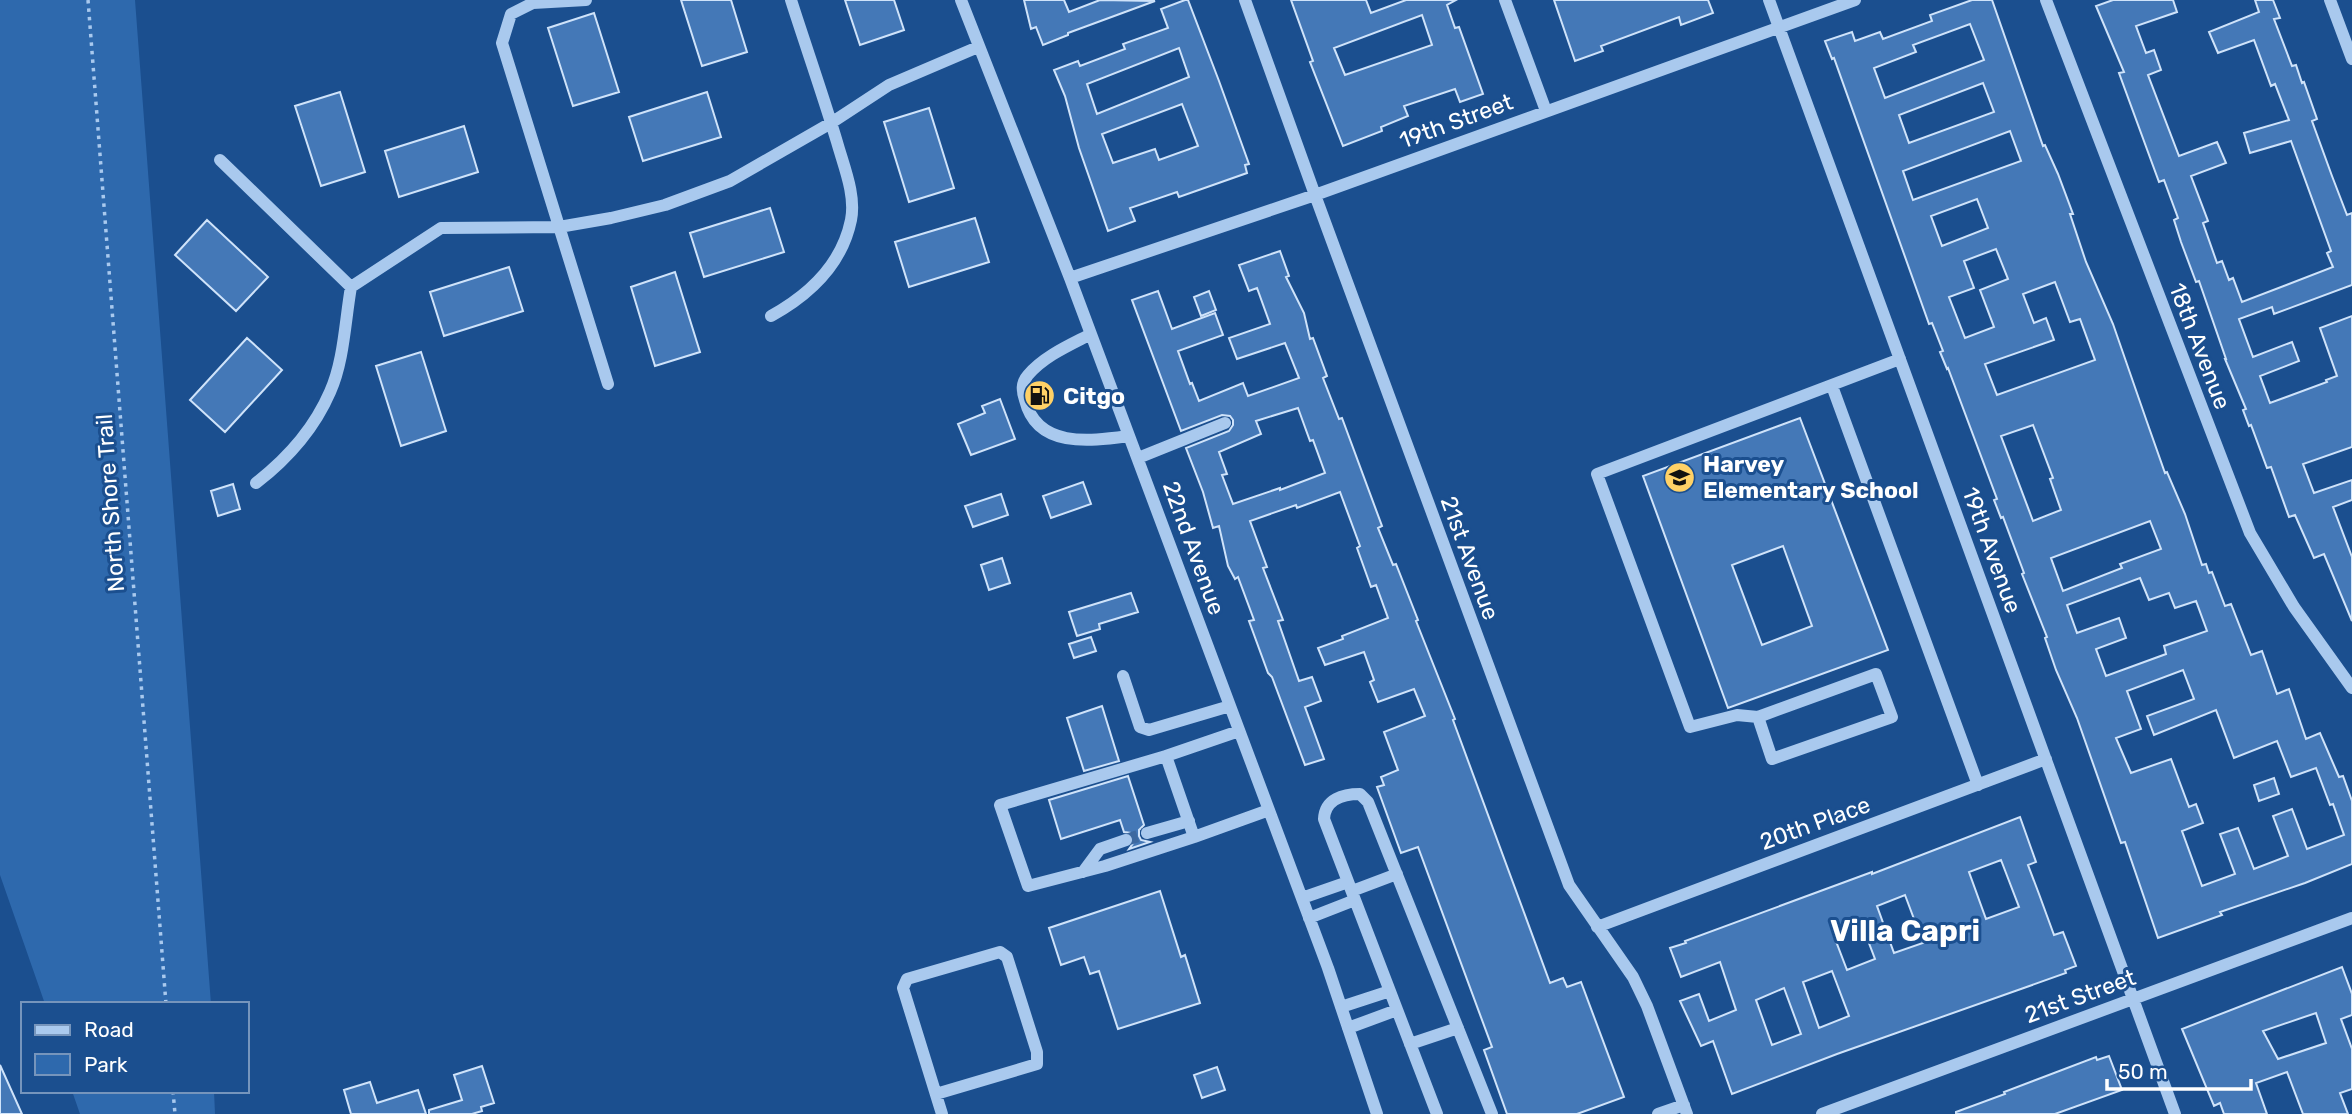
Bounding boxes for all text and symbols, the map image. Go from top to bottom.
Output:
street label: 19th Street [1395,88,1517,154]
street label: 18th Avenue [2163,279,2237,413]
fuel station icon: Citgo [1023,379,1057,413]
place label: Citgo [1063,382,1125,410]
street label: North Shore Trail [90,413,130,593]
place label: Harvey Elementary School [1703,450,1919,504]
school or university icon: Harvey Elementary School [1663,460,1697,494]
street label: 22nd Avenue [1157,477,1231,619]
street label: 19th Avenue [1956,483,2028,617]
street label: 21st Avenue [1435,492,1505,624]
street label: 20th Place [1756,790,1874,856]
district label: Villa Capri [1830,913,1980,949]
street label: 21st Street [2021,963,2139,1029]
legend [21,1002,248,1093]
text: Road [84,1017,134,1042]
scale bar [2107,1048,2250,1092]
text: Park [84,1052,128,1077]
text: 50 m [2118,1059,2168,1084]

